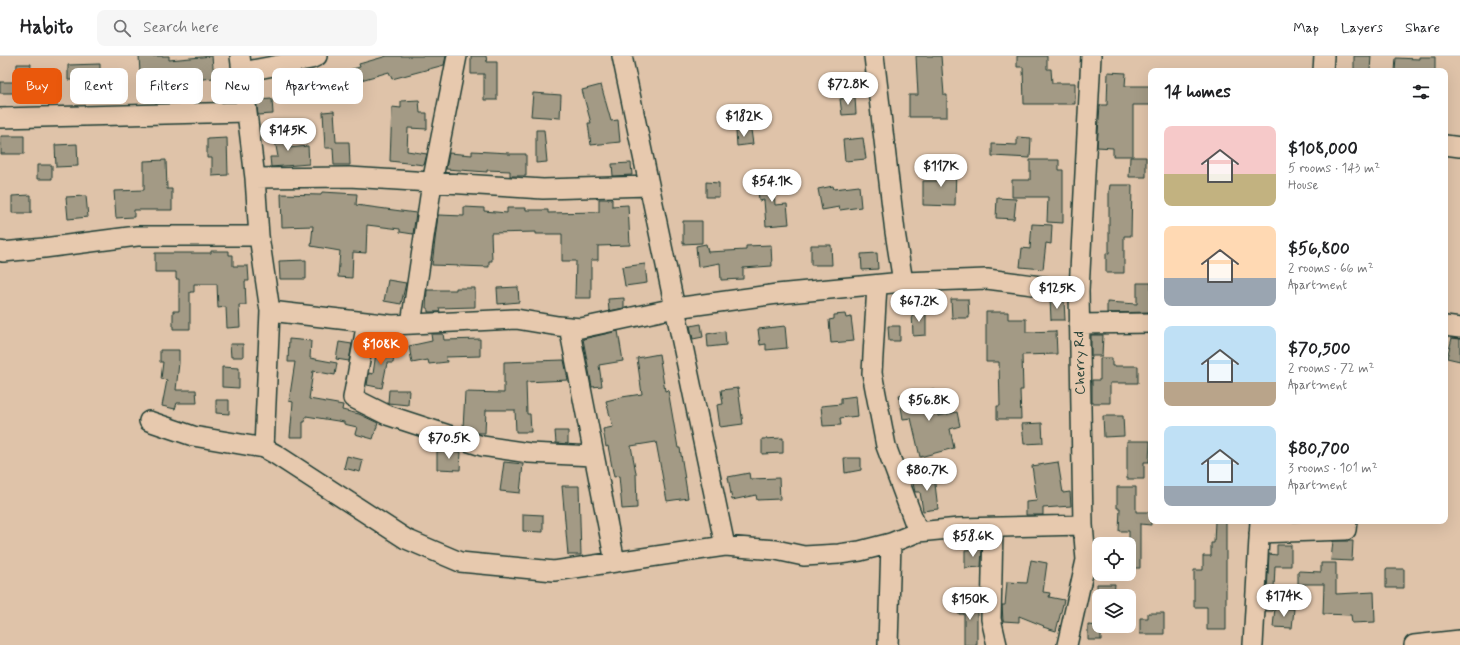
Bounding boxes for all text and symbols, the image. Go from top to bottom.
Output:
search box [97,10,377,46]
text: Habito [20,15,73,40]
icon: search [111,17,133,39]
text: Search here [143,18,219,38]
text: Map [1293,19,1319,37]
text: Layers [1341,19,1383,37]
text: Share [1405,19,1440,37]
chip: Buy [12,68,62,104]
chip: Rent [70,68,128,104]
chip: Filters [136,68,203,104]
chip: New [211,68,264,104]
chip: Apartment [272,68,363,104]
pin: $72.8K [815,72,881,106]
text: $72.8K [827,76,869,93]
text: 14 homes [1164,81,1231,103]
icon: filters [1410,81,1432,103]
pin: $182K [716,104,772,138]
text: $182K [725,108,763,125]
pin: $145K [260,118,316,152]
text: $145K [269,122,307,139]
text: $108,000 [1288,138,1358,160]
icon: home [1196,142,1244,190]
pin: $117K [913,154,969,188]
text: $117K [923,158,959,175]
text: 5 rooms · 143 m² [1288,160,1380,177]
pin: $54.1K [739,169,805,203]
text: $54.1K [751,173,793,190]
text: House [1288,177,1319,194]
text: $56,800 [1288,238,1350,260]
icon: home [1196,242,1244,290]
text: 2 rooms · 66 m² [1288,260,1373,277]
pin: $125K [1029,276,1085,310]
text: Apartment [1288,277,1347,294]
text: $125K [1039,280,1075,297]
pin: $67.2K [886,289,952,323]
text: $67.2K [899,293,939,310]
street label: Cherry Rd [1070,331,1090,395]
pin: $108K [353,332,409,366]
text: $108K [362,336,400,353]
text: $70,500 [1288,338,1350,360]
icon: home [1196,342,1244,390]
text: 2 rooms · 72 m² [1288,360,1374,377]
text: Apartment [1288,377,1347,394]
pin: $56.8K [896,388,962,422]
text: $56.8K [908,392,950,409]
pin: $70.5K [416,426,482,460]
text: $70.5K [428,430,470,447]
text: $80,700 [1288,438,1350,460]
icon: home [1196,442,1244,490]
pin: $80.7K [894,458,960,492]
text: 3 rooms · 101 m² [1288,460,1377,477]
text: $80.7K [906,462,948,479]
text: Apartment [1288,477,1347,494]
pin: $58.6K [940,524,1006,558]
text: $58.6K [952,528,994,545]
map controls [1092,537,1136,633]
button: locate [1092,537,1136,581]
pin: $174K [1256,584,1312,618]
pin: $150K [942,587,998,621]
text: $174K [1266,588,1302,605]
button: layers [1092,589,1136,633]
text: $150K [951,591,989,608]

